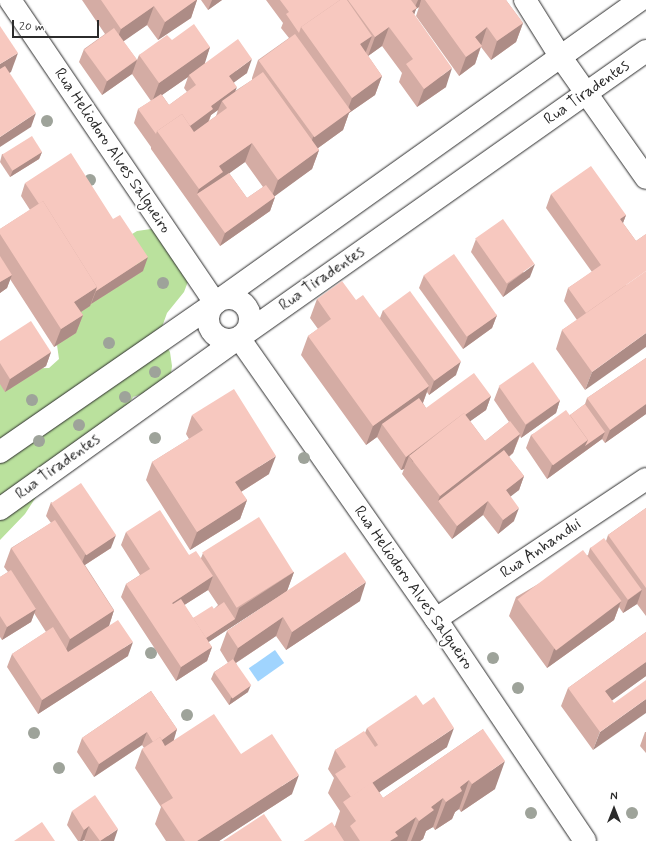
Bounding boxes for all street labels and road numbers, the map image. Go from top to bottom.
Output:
street label: Rua Tiradentes [541,57,633,129]
street label: Rua Heliodoro Alves Salgueiro [50,66,174,236]
street label: Rua Tiradentes [276,243,368,315]
street label: Rua Tiradentes [13,430,103,504]
street label: Rua Heliodoro Alves Salgueiro [350,504,476,672]
street label: Rua Anhandui [496,514,586,584]

